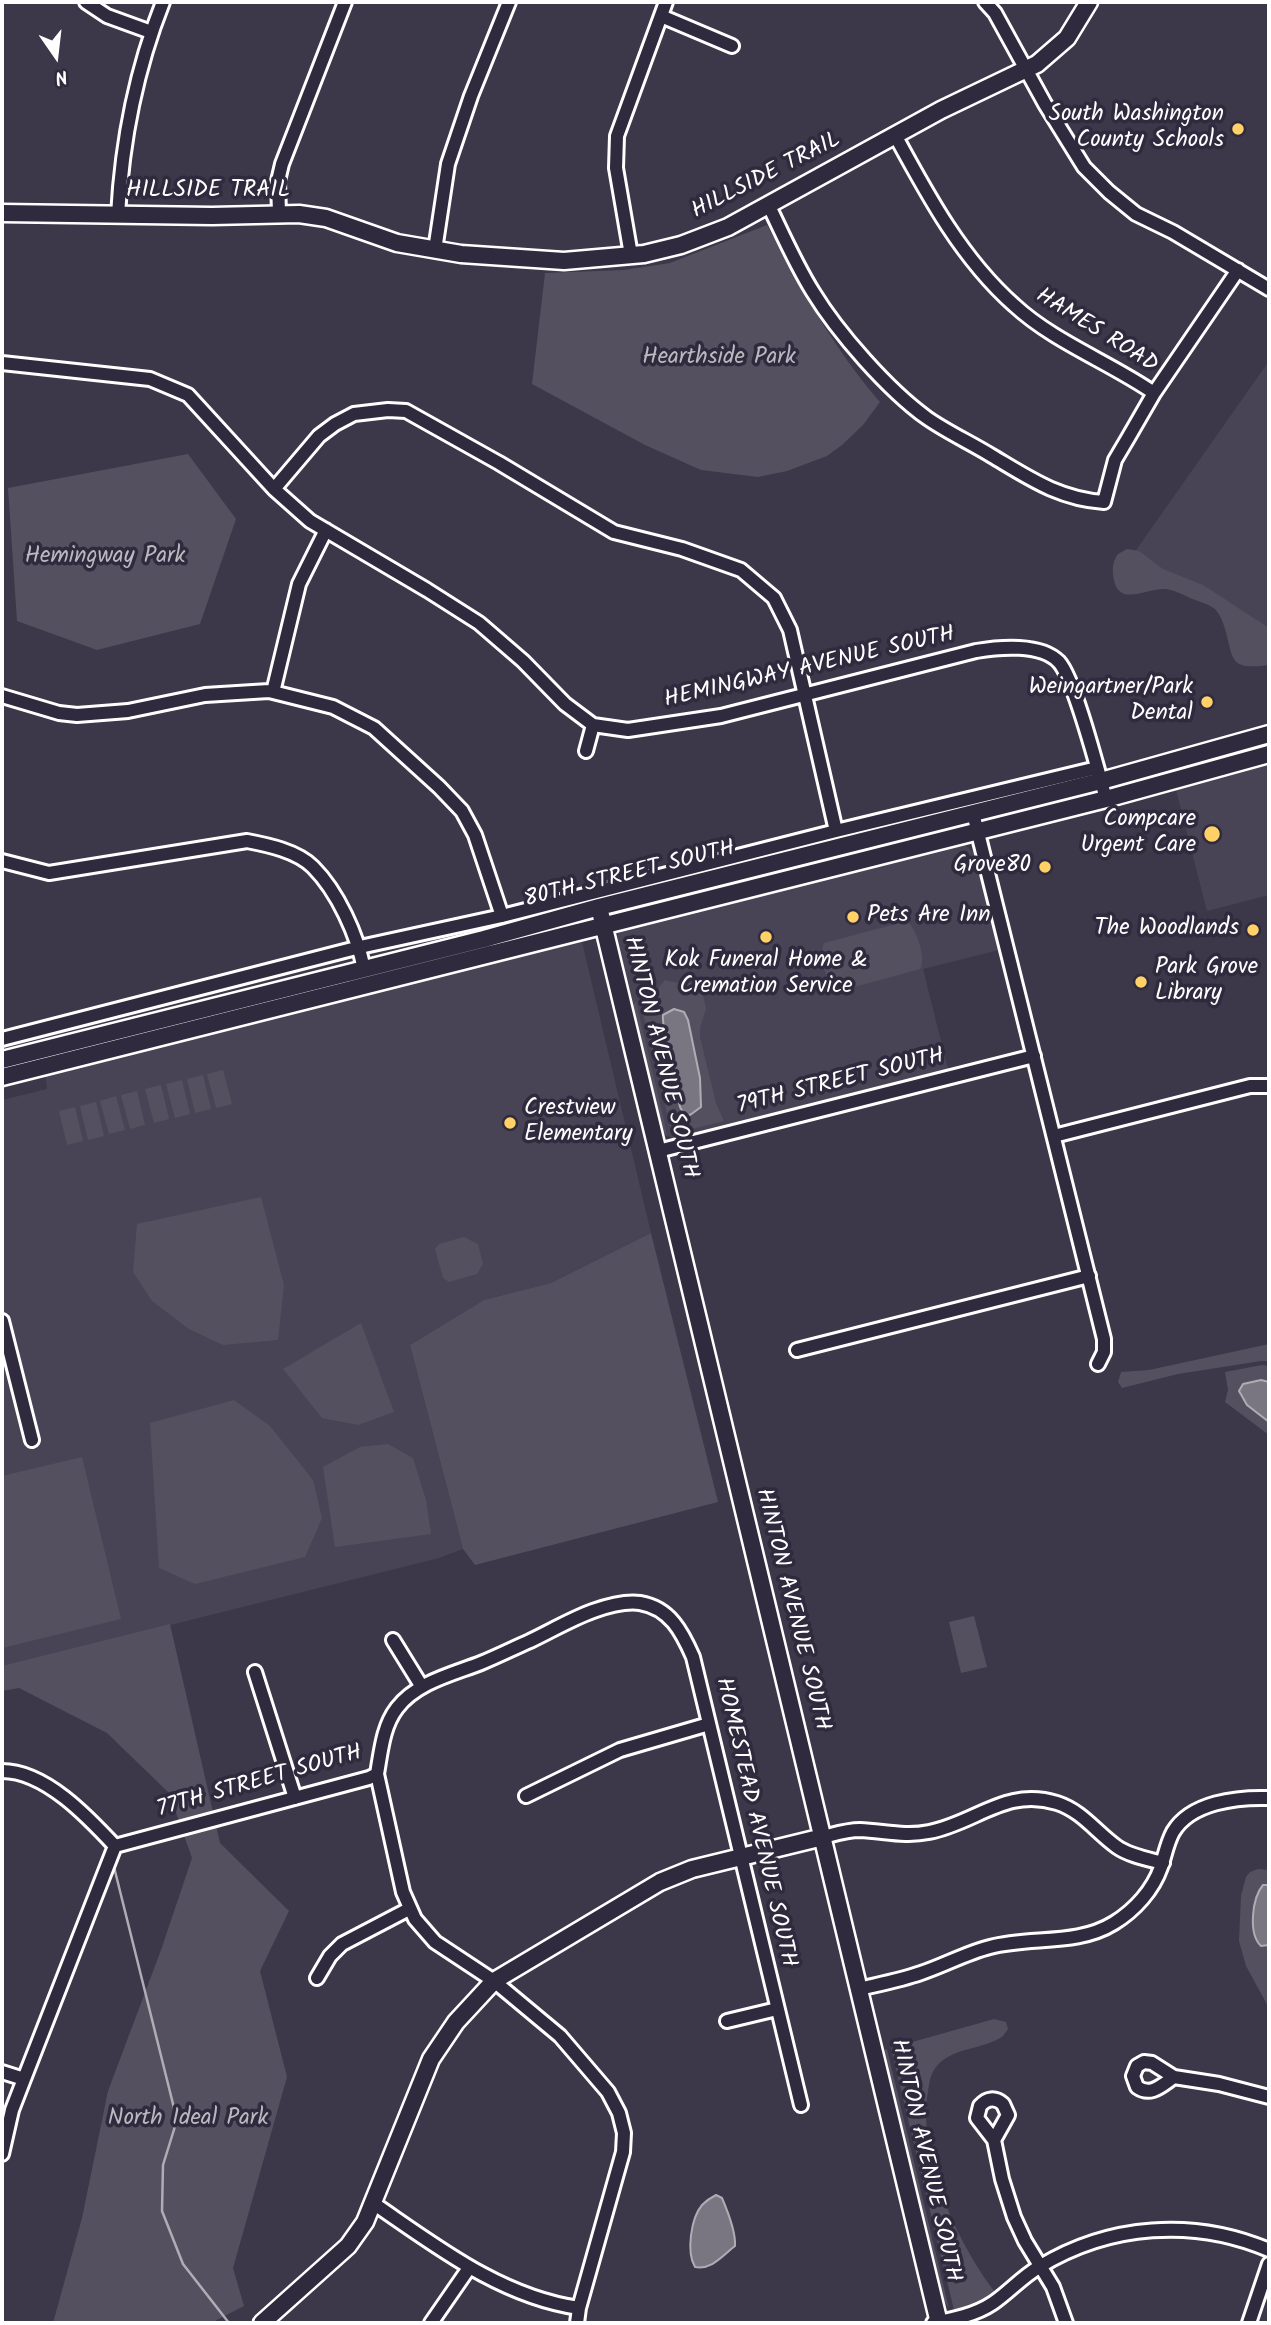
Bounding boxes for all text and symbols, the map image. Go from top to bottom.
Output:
north arrow [21,21,91,91]
text: N [52,60,71,92]
place label: South Washington County Schools [1049,102,1224,156]
marker: South Washington County Schools [1230,121,1246,137]
street label: HILLSIDE TRAIL [688,127,846,227]
street label: HILLSIDE TRAIL [126,178,290,206]
street label: HAMES ROAD [1030,284,1162,380]
park label: Hearthside Park [642,345,796,373]
park label: Hemingway Park [25,544,185,572]
street label: HEMINGWAY AVENUE SOUTH [662,622,958,716]
place label: Weingartner/Park Dental [1029,675,1193,729]
marker: Weingartner/Park Dental [1199,694,1215,710]
place label: Compcare Urgent Care [1080,807,1196,861]
marker: Compcare Urgent Care [1202,824,1222,844]
street label: 80TH STREET SOUTH [522,836,738,916]
place label: Grove80 [954,853,1031,881]
marker: Grove80 [1037,859,1053,875]
place label: Pets Are Inn [867,903,991,931]
marker: Pets Are Inn [845,909,861,925]
place label: The Woodlands [1095,916,1239,944]
marker: The Woodlands [1245,922,1261,938]
marker: Kok Funeral Home & Cremation Service [758,929,774,945]
street label: HINTON AVENUE SOUTH [616,934,702,1182]
place label: Kok Funeral Home & Cremation Service [665,948,867,1002]
place label: Park Grove Library [1155,955,1258,1009]
marker: Park Grove Library [1133,974,1149,990]
street label: 79TH STREET SOUTH [734,1044,948,1122]
place label: Crestview Elementary [524,1096,632,1150]
marker: Crestview Elementary [502,1115,518,1131]
street label: HINTON AVENUE SOUTH [748,1486,834,1734]
street label: HOMESTEAD AVENUE SOUTH [707,1675,801,1971]
street label: 77TH STREET SOUTH [154,1740,366,1826]
street label: HINTON AVENUE SOUTH [883,2037,965,2285]
park label: North Ideal Park [108,2106,268,2134]

